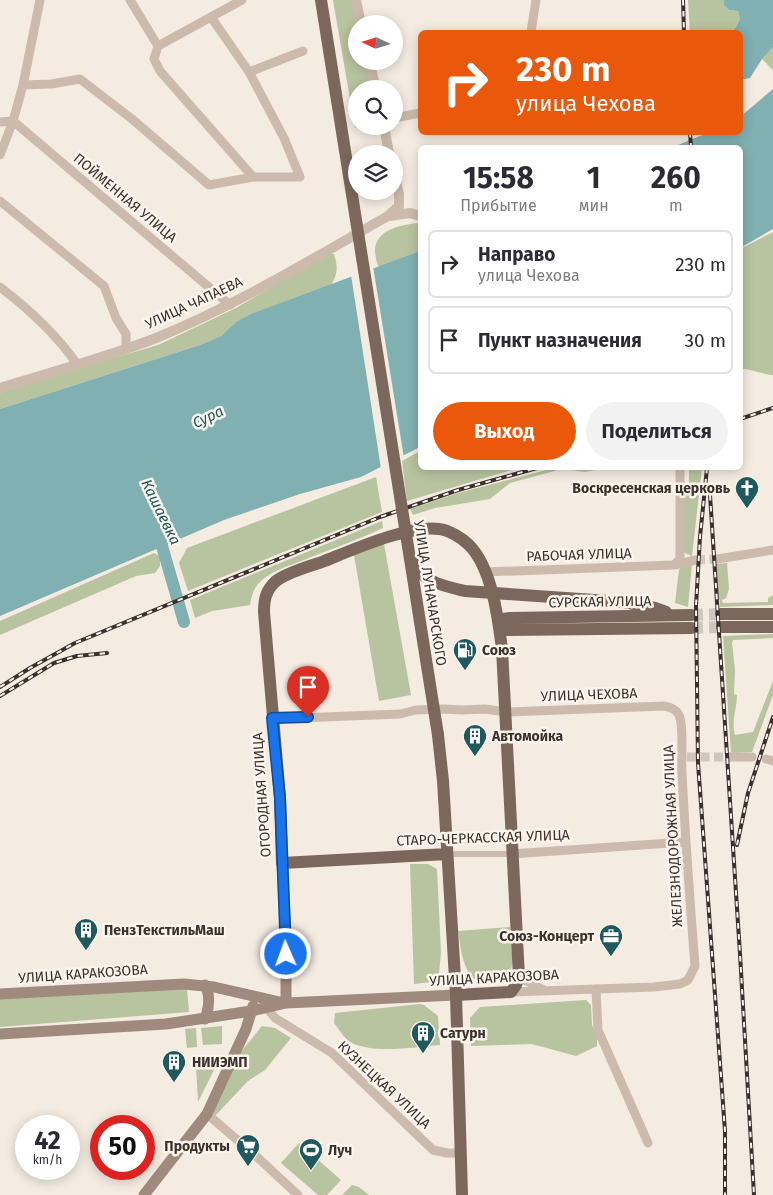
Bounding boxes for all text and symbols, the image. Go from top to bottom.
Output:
north arrow [348,15,402,70]
map controls [348,15,403,200]
text: 230 m [516,48,610,90]
icon: right [433,50,498,115]
button: search [348,80,403,135]
text: улица Чехова [516,90,656,117]
button: layers [348,145,403,200]
street label: ПОЙМЕННАЯ УЛИЦА [70,150,180,246]
text: 15:58 [463,160,534,196]
text: 1 [587,160,601,196]
text: 260 [651,160,701,196]
text: Прибытие [460,196,537,215]
text: мин [579,196,609,215]
text: m [669,196,683,215]
text: Направо [478,243,555,266]
icon: right [435,250,463,278]
text: 230 m [675,253,726,276]
text: улица Чехова [478,266,580,285]
street label: УЛИЦА ЧАПАЕВА [143,273,245,333]
icon: arrive [435,326,463,354]
text: Пункт назначения [478,329,642,352]
text: 30 m [685,329,726,352]
water label: Сура [190,402,226,432]
button: Выход [433,402,576,460]
button: Поделиться [586,402,728,460]
church icon: Воскресенская церковь [734,475,760,509]
water label: Кашаевка [137,476,185,548]
place label: Воскресенская церковь [572,480,731,497]
street label: УЛИЦА ЛУНАЧАРСКОГО [410,519,450,667]
street label: РАБОЧАЯ УЛИЦА [526,545,632,565]
street label: СУРСКАЯ УЛИЦА [548,593,652,611]
fuel station icon: Союз [452,637,478,671]
place label: Союз [482,642,516,659]
pin [287,666,329,717]
icon: arrive [294,673,322,701]
street label: УЛИЦА ЧЕХОВА [540,685,638,705]
building icon: Автомойка [462,723,488,757]
place label: Автомойка [491,728,564,745]
street label: ОГОРОДНАЯ УЛИЦА [249,732,275,858]
street label: ЖЕЛЕЗНОДОРОЖНАЯ УЛИЦА [660,745,686,927]
street label: СТАРО-ЧЕРКАССКАЯ УЛИЦА [396,826,570,850]
building icon: ПензТекстильМаш [73,917,99,951]
place label: ПензТекстильМаш [104,922,225,939]
office icon: Союз-Концерт [598,923,624,957]
position arrow [259,927,311,979]
place label: Союз-Концерт [499,928,594,945]
street label: УЛИЦА КАРАКОЗОВА [18,961,148,987]
street label: УЛИЦА КАРАКОЗОВА [429,966,559,990]
building icon: Сатурн [410,1020,436,1054]
place label: Сатурн [440,1025,486,1042]
street label: КУЗНЕЦКАЯ УЛИЦА [334,1038,434,1132]
building icon: НИИЭМП [161,1049,187,1083]
place label: НИИЭМП [192,1054,248,1071]
speed limit sign: 50 [90,1115,155,1180]
text: 42 [34,1126,61,1156]
supermarket icon: Продукты [235,1133,261,1167]
sports icon: Луч [298,1137,324,1171]
place label: Продукты [164,1138,230,1155]
place label: Луч [328,1142,352,1159]
text: km/h [33,1153,62,1167]

